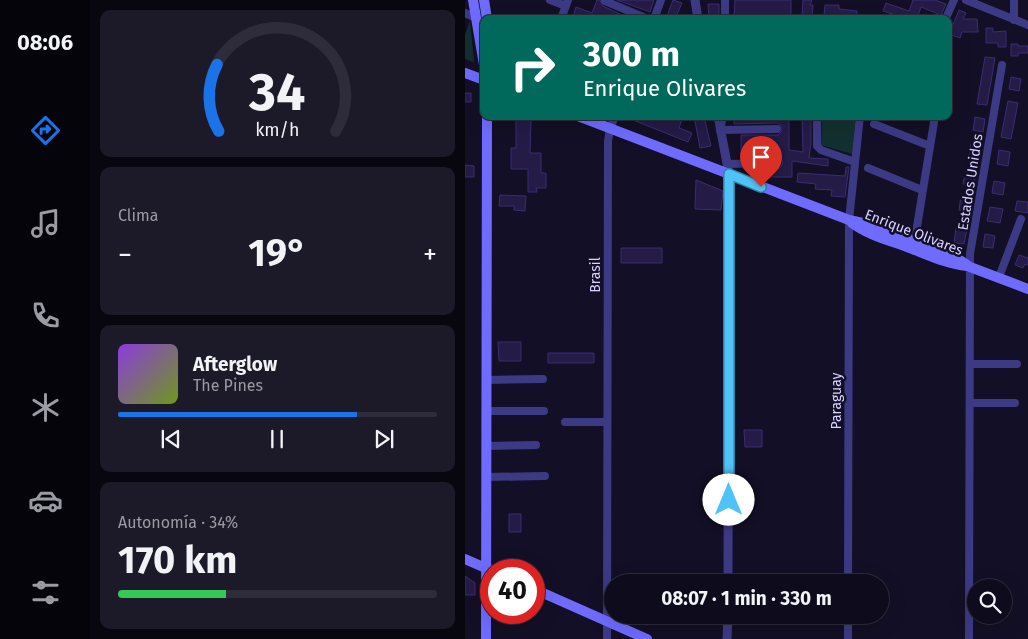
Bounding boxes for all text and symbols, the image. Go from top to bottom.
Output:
text: 08:06 [17,29,73,56]
text: 300 m [583,33,680,75]
icon: right [500,35,565,100]
text: 34 [248,61,306,124]
text: Enrique Olivares [583,75,746,102]
icon: directions [28,113,63,148]
text: km/h [255,119,300,141]
street label: Estados Unidos [954,132,987,232]
pin [740,136,782,187]
icon: arrive [747,143,775,171]
icon: music [28,206,63,241]
text: Clima [118,206,158,225]
street label: Enrique Olivares [862,206,966,259]
text: 19° [248,230,307,276]
text: − [118,238,132,271]
text: + [423,238,437,271]
street label: Brasil [587,257,604,293]
icon: phone [28,298,63,333]
text: Afterglow [193,353,277,376]
street label: Paraguay [828,372,845,429]
text: The Pines [193,376,263,395]
icon: climate [28,390,63,425]
icon: previous [157,425,185,453]
icon: pause [263,425,291,453]
icon: next [370,425,398,453]
position arrow [702,473,754,525]
icon: car [28,483,63,518]
text: Autonomía · 34% [118,513,238,532]
text: 170 km [118,537,237,583]
speed limit sign: 40 [480,559,545,624]
icon: filters [28,575,63,610]
map controls [967,579,1012,624]
button: search [967,579,1012,624]
text: 08:07 · 1 min · 330 m [661,587,832,610]

